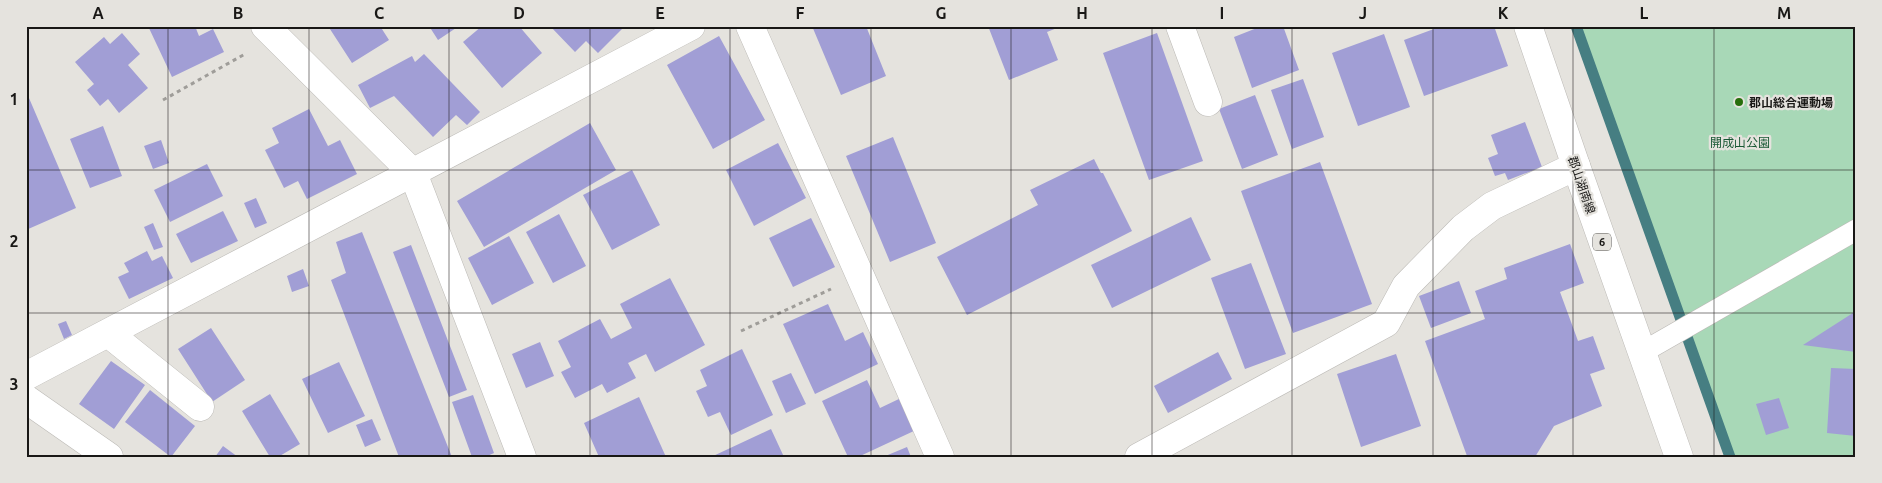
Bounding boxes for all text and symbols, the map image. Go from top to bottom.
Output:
text: A [92,4,104,22]
text: B [233,4,243,22]
text: C [374,4,384,22]
text: D [513,4,525,22]
text: E [655,4,665,22]
text: F [796,4,805,22]
text: G [935,4,947,22]
text: H [1076,4,1088,22]
text: I [1220,4,1224,22]
text: J [1359,4,1367,22]
text: K [1498,4,1509,22]
text: L [1640,4,1649,22]
text: M [1777,4,1791,22]
text: 1 [9,90,19,108]
marker: 郡山総合運動場 [1733,96,1745,108]
place label: 郡山総合運動場 [1749,96,1833,109]
park label: 開成山公園 [1710,136,1770,149]
street label: 郡山湖南線 [1566,155,1598,215]
text: 2 [9,232,19,250]
road number: 6 [1593,233,1611,250]
text: 3 [9,375,19,393]

